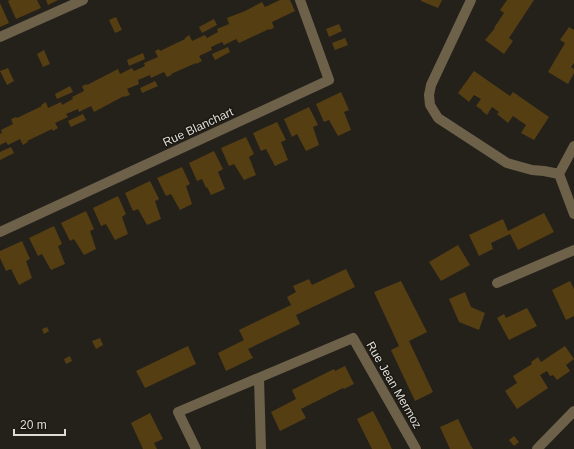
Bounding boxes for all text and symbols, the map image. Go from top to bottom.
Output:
street label: Rue Blanchart [161,104,236,149]
street label: Rue Jean Mermoz [363,339,425,431]
scale bar [14,411,65,437]
text: 20 m [20,418,47,432]

